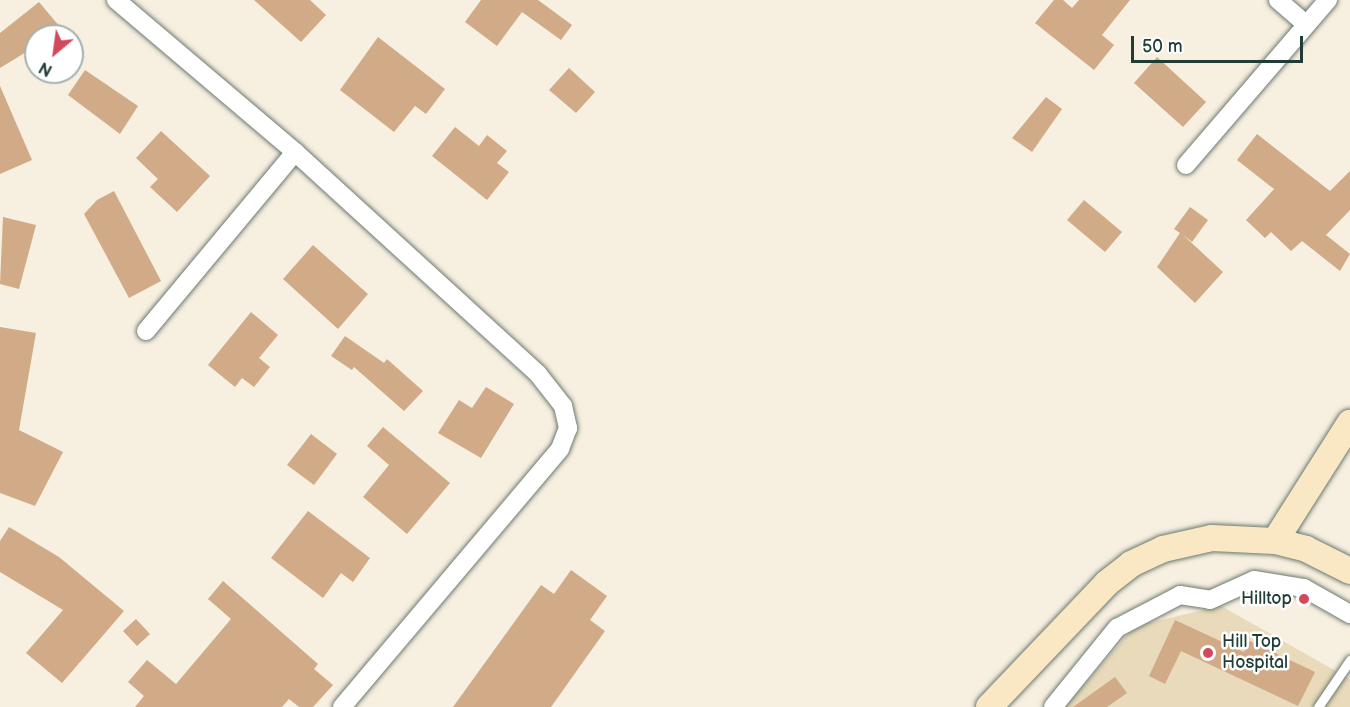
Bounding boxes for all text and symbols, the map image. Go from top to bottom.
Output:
north arrow [24,24,84,84]
scale bar [1134,24,1306,62]
text: 50 m [1142,36,1183,57]
text: N [36,57,56,80]
place label: Hilltop [1241,588,1292,610]
marker: Hilltop [1297,592,1311,606]
place label: Hill Top Hospital [1222,632,1288,674]
marker: Hill Top Hospital [1199,644,1217,662]

